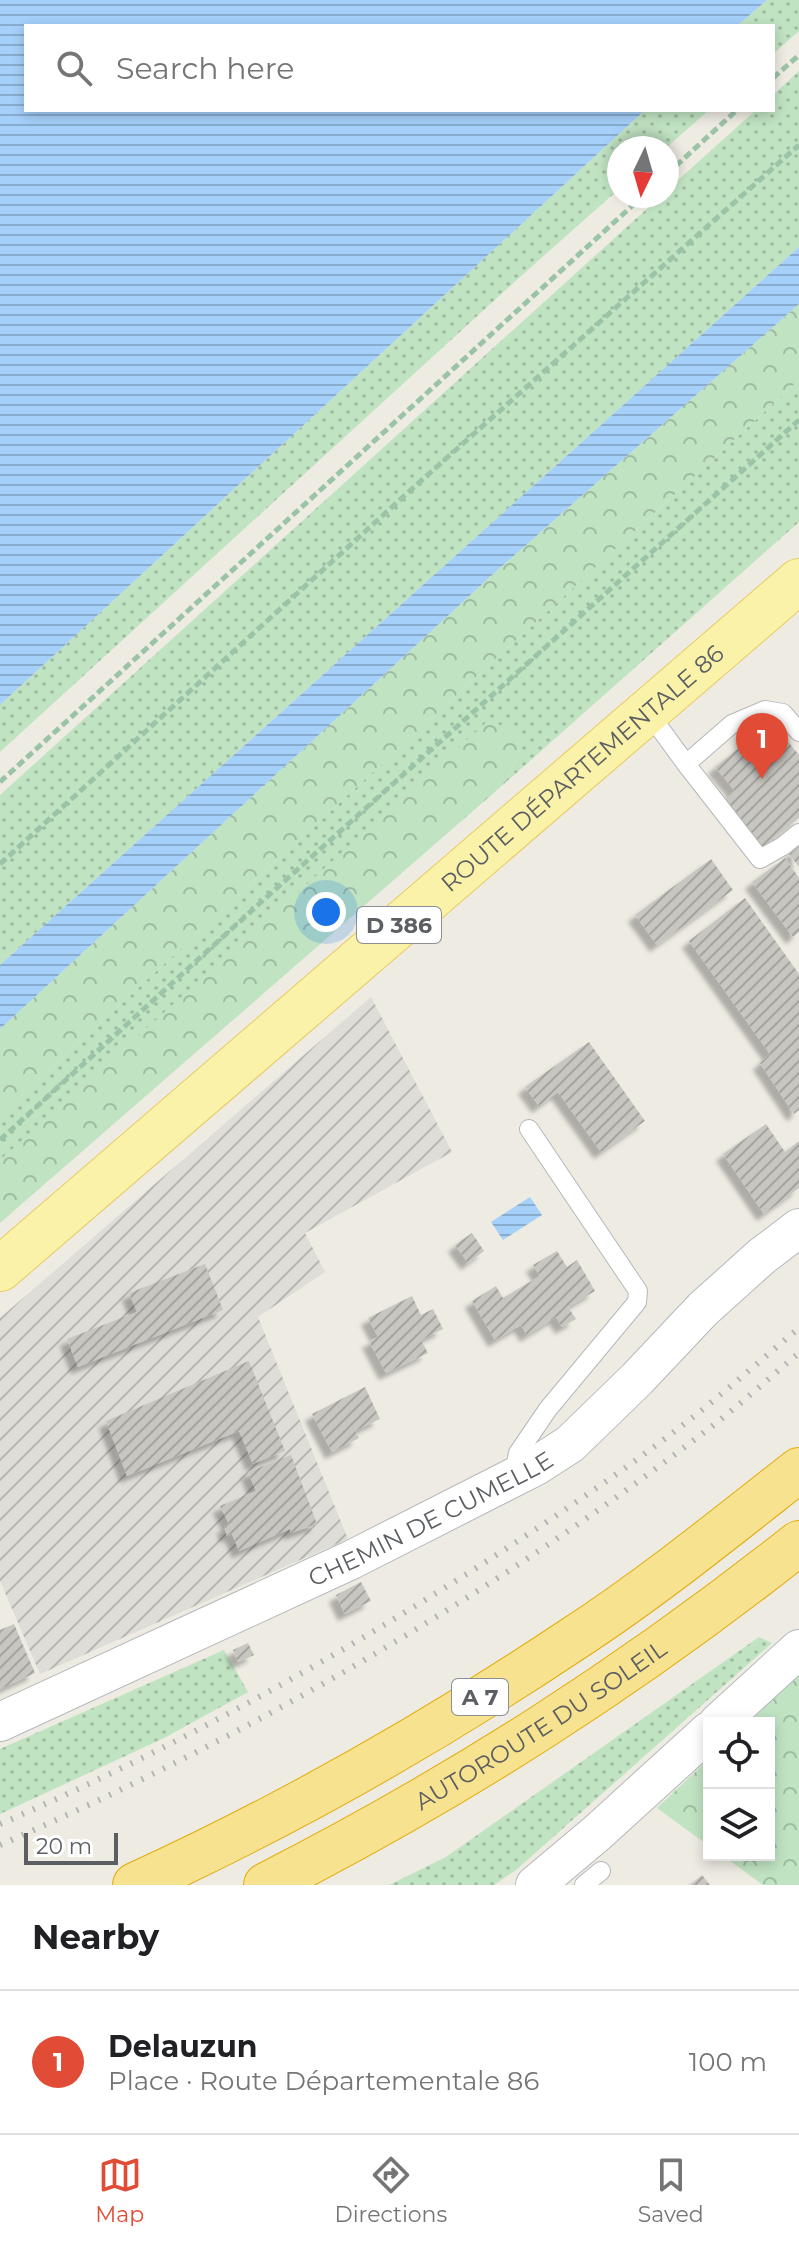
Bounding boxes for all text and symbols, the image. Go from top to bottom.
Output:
search box [24,24,775,112]
icon: search [52,46,96,90]
text: Search here [116,50,294,87]
north arrow [607,136,679,208]
street label: ROUTE DÉPARTEMENTALE 86 [435,638,729,898]
pin: 1 [736,713,788,779]
your location [306,892,346,932]
road number: D 386 [357,907,441,943]
street label: CHEMIN DE CUMELLE [303,1445,558,1592]
street label: AUTOROUTE DU SOLEIL [409,1633,672,1816]
road number: A 7 [452,1679,508,1715]
map controls [703,1717,775,1861]
button: locate [703,1717,775,1789]
button: layers [703,1789,775,1861]
scale bar [24,1829,118,1865]
text: 20 m [36,1833,92,1860]
text: Nearby [32,1916,159,1958]
text: Delauzun [108,2028,258,2065]
text: 1 [53,2046,63,2078]
text: 100 m [689,2046,767,2078]
text: Place · Route Départementale 86 [108,2065,539,2097]
tab: Map [95,2153,144,2228]
tab: Directions [335,2153,447,2228]
tab: Saved [638,2153,704,2228]

